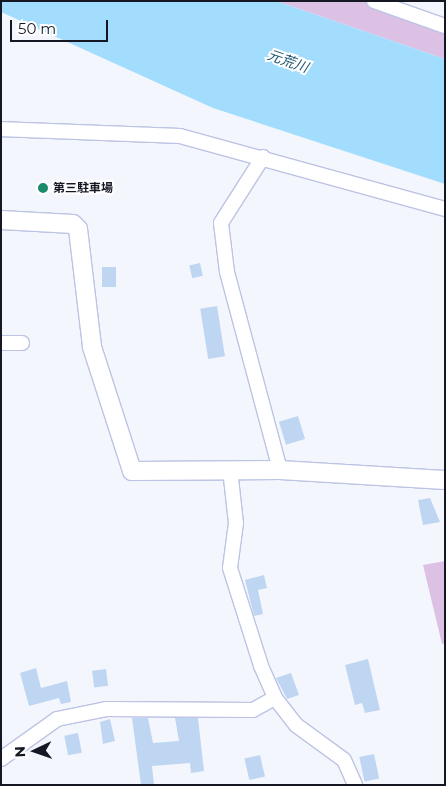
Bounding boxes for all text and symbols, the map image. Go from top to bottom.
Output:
scale bar [12,10,110,42]
text: 50 m [18,19,56,38]
water label: 元荒川 [265,46,311,76]
place label: 第三駐車場 [53,181,113,195]
marker: 第三駐車場 [37,182,49,194]
north arrow [10,726,60,776]
text: N [11,746,29,758]

